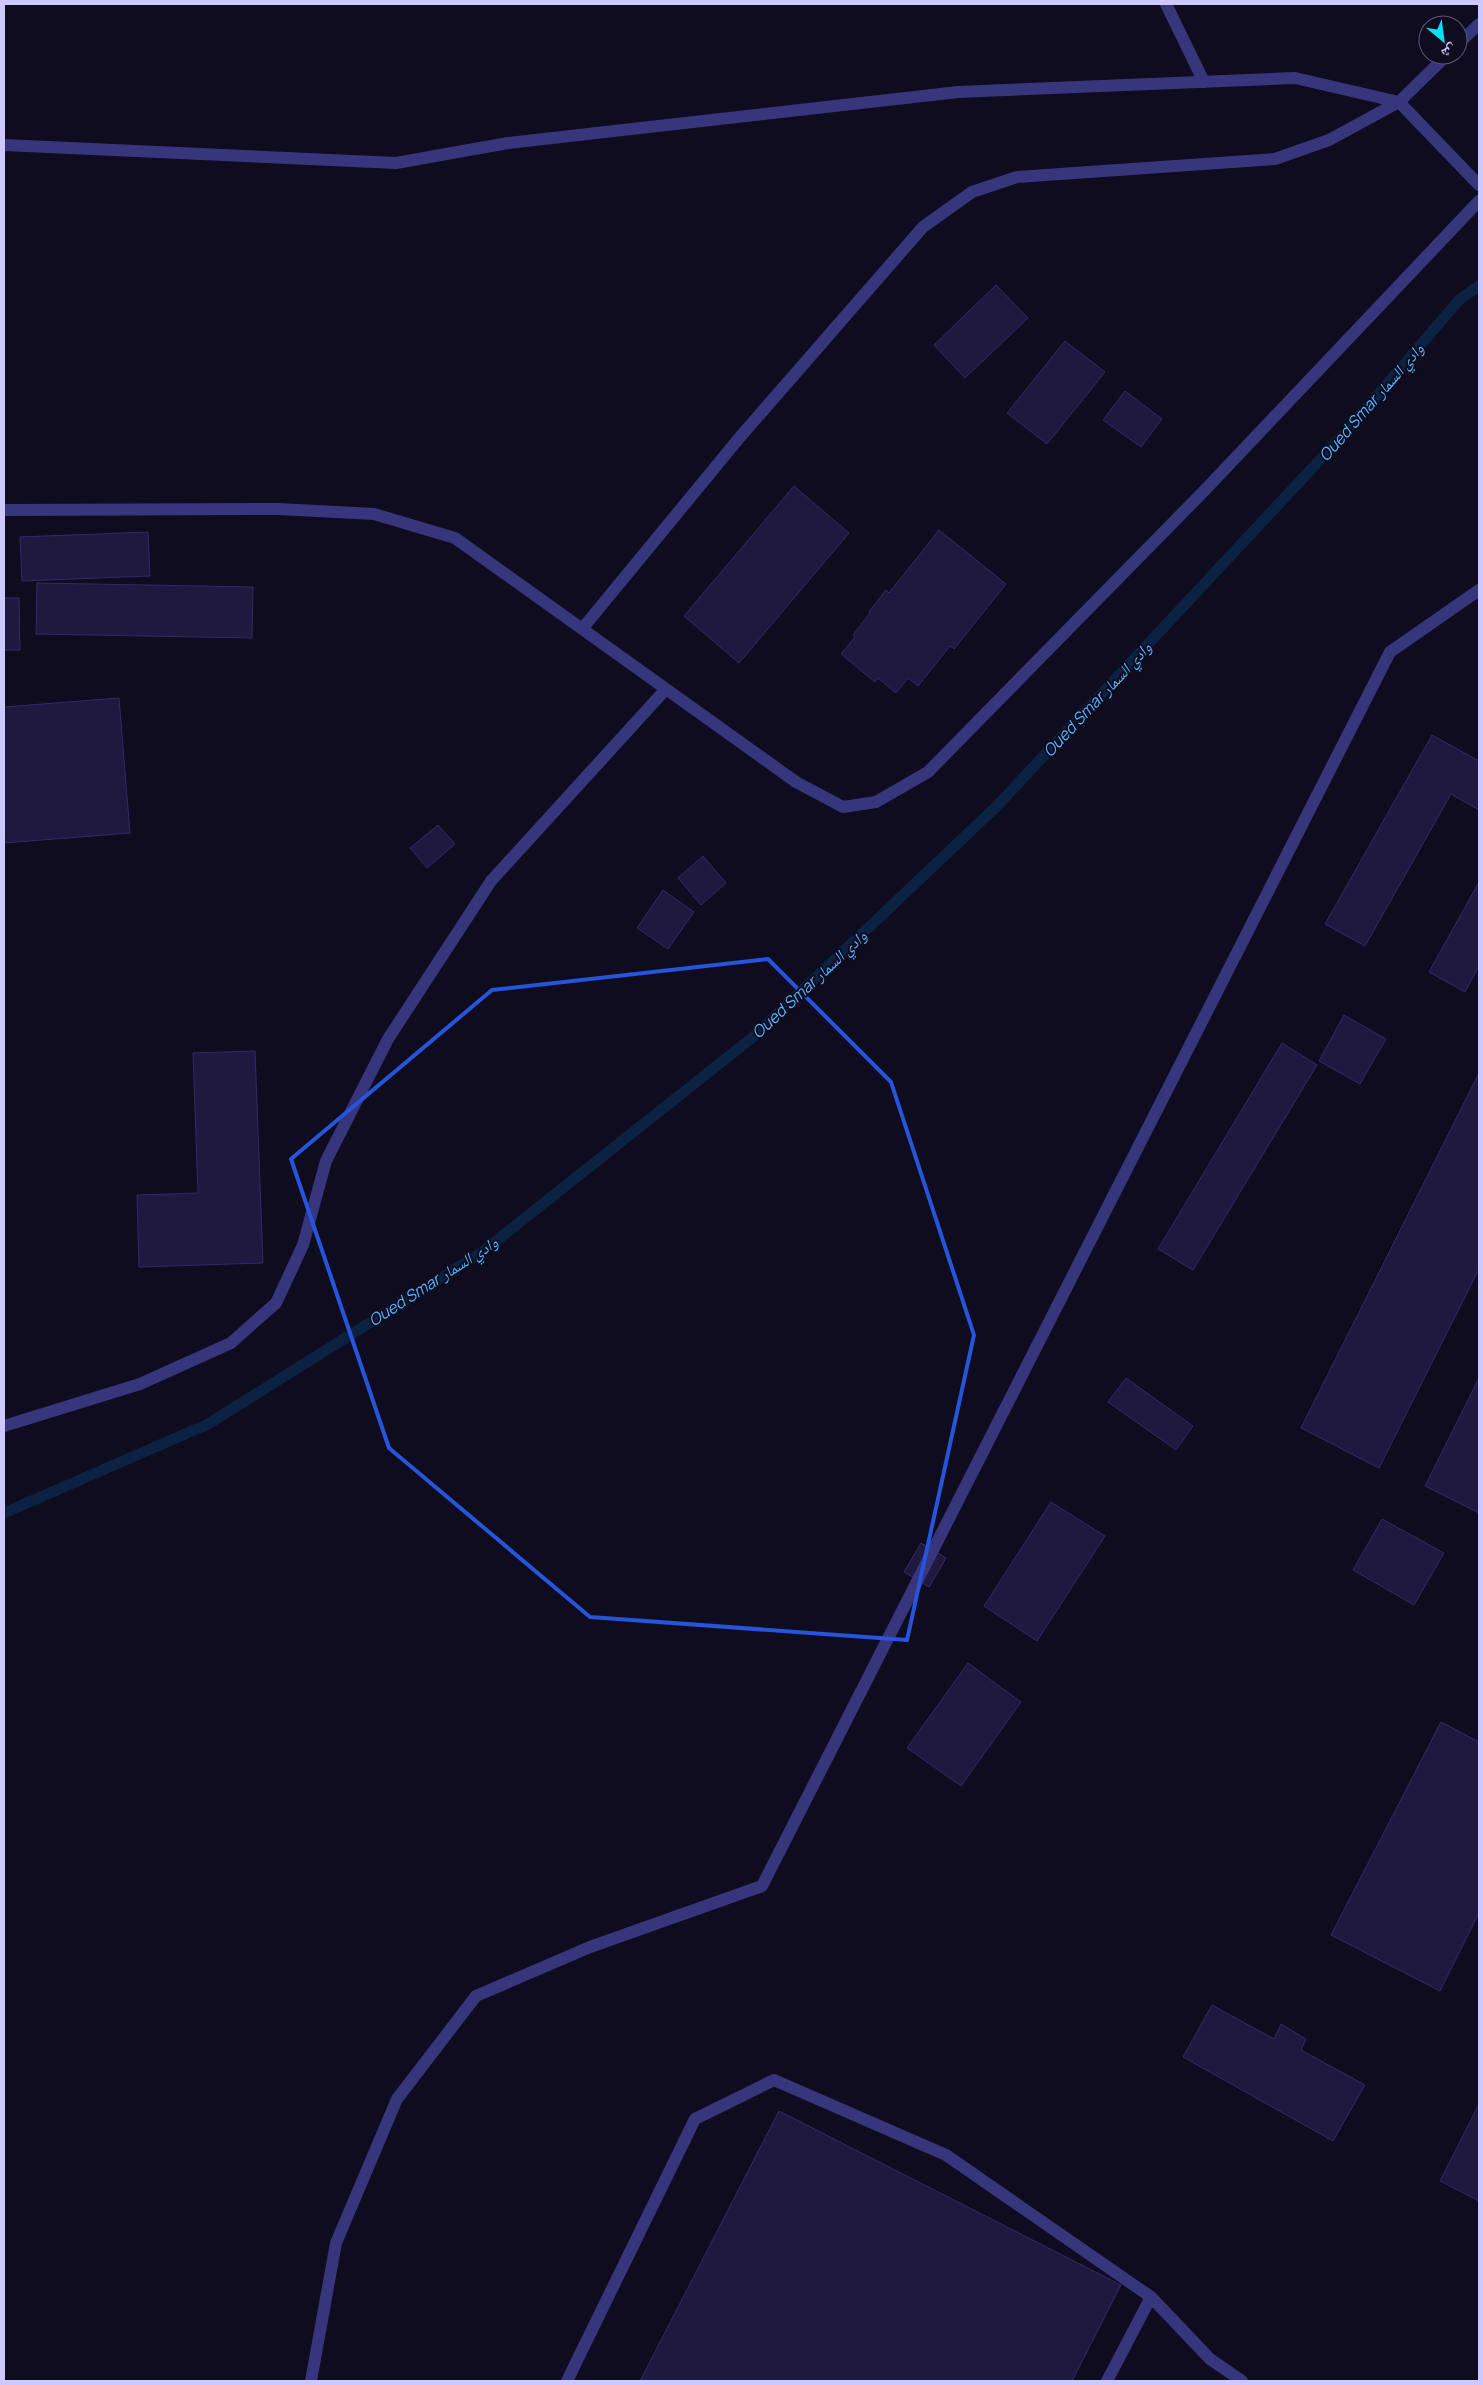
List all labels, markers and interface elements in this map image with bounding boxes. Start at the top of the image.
north arrow [1418,15,1468,65]
text: ش [1438,40,1461,64]
water label: Oued Smar وادي السمار [1313,338,1430,467]
water label: Oued Smar وادي السمار [1038,636,1158,763]
water label: Oued Smar وادي السمار [747,924,873,1045]
water label: Oued Smar وادي السمار [364,1231,503,1333]

